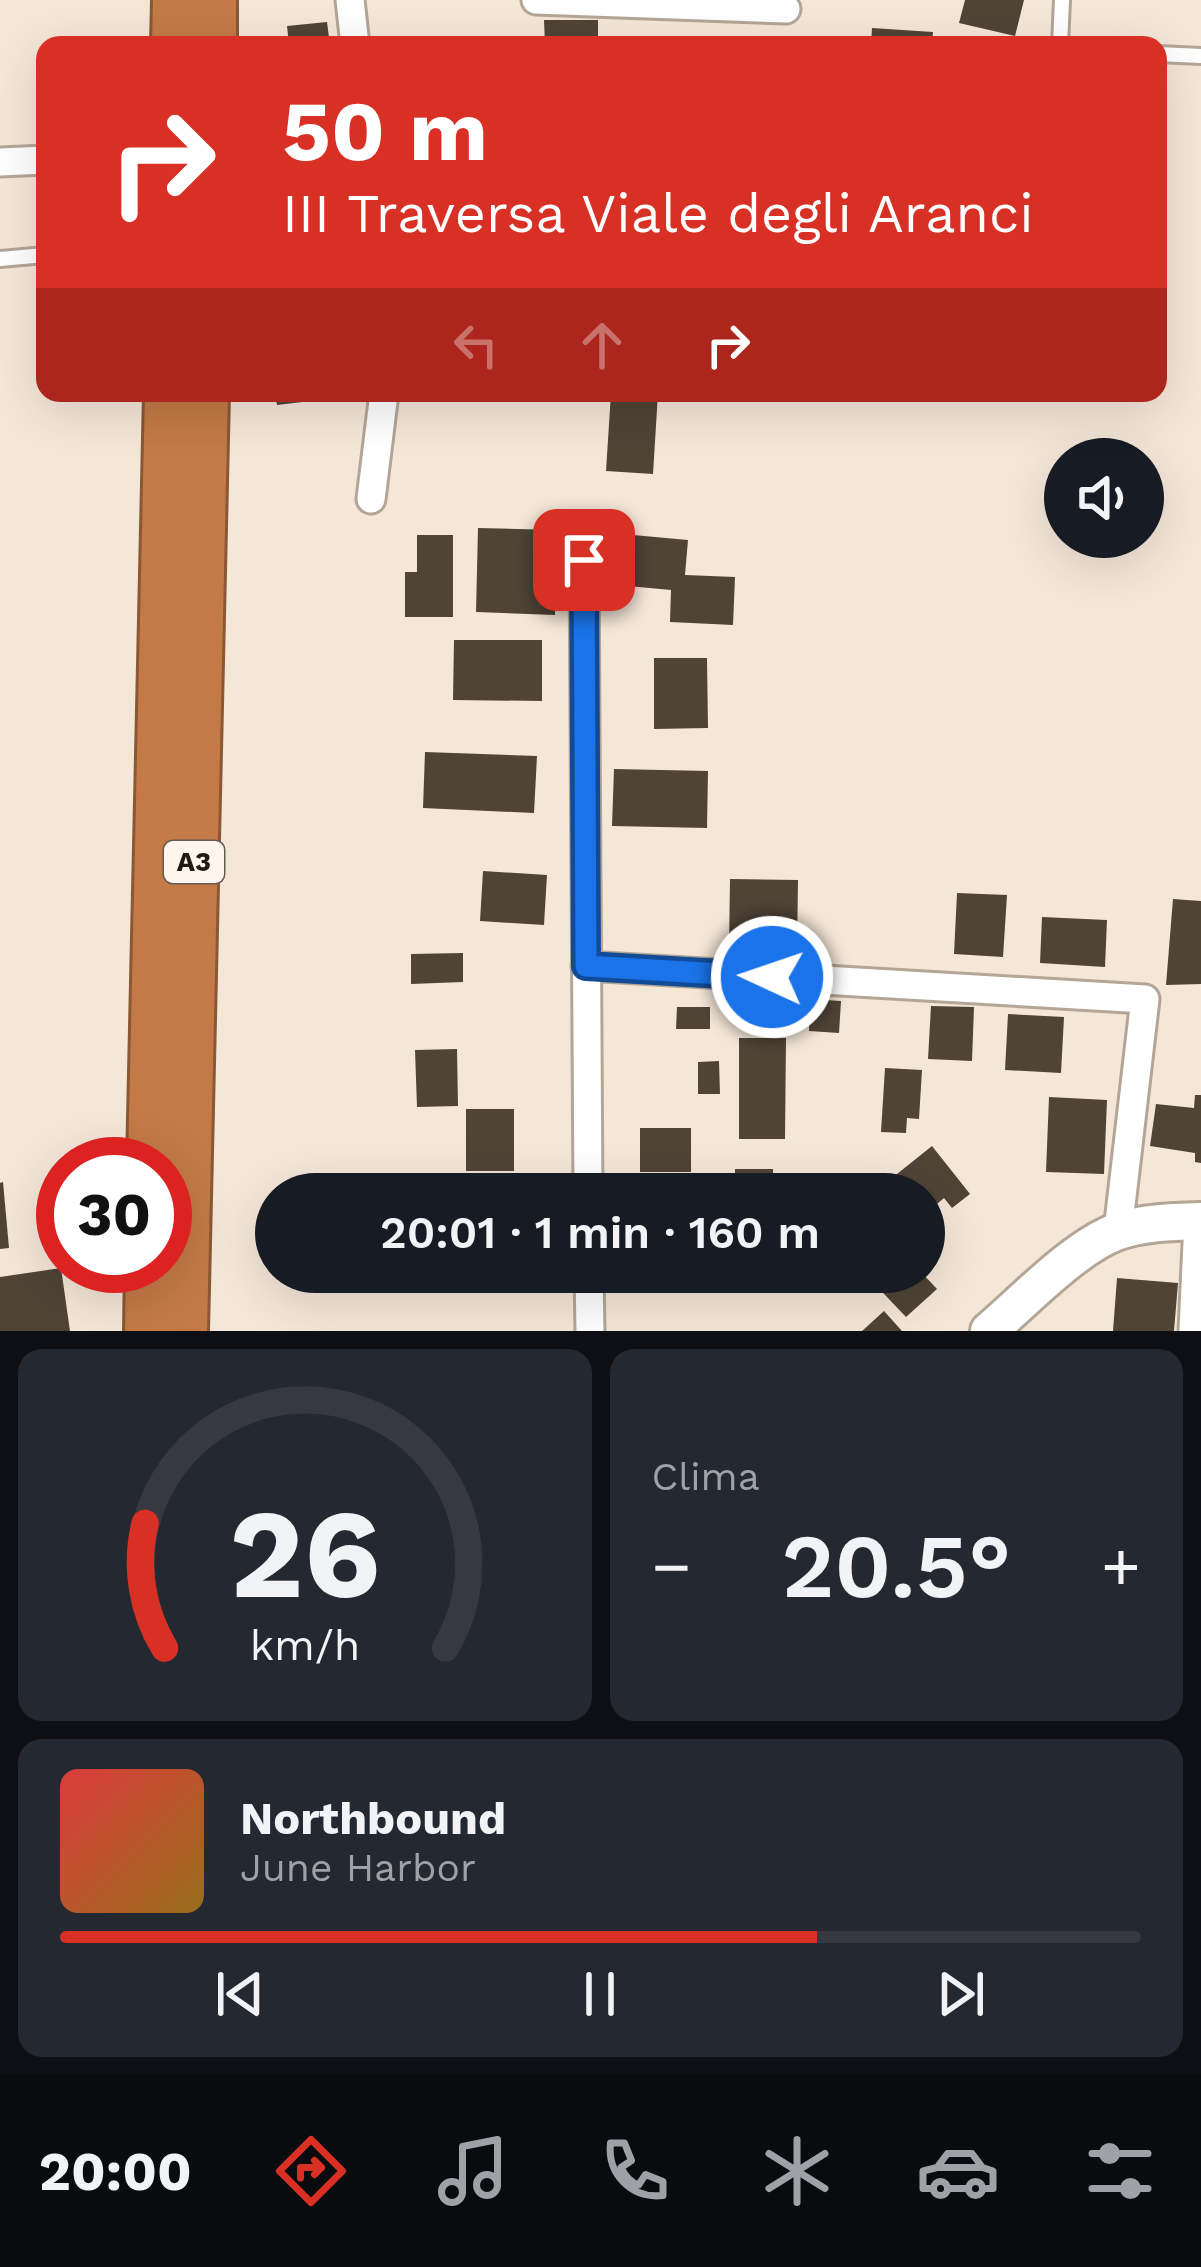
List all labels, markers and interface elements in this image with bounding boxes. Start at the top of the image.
text: 50 m [282,82,488,180]
icon: right [84,84,240,240]
text: III Traversa Viale degli Aranci [282,182,1034,245]
icon: left [443,312,509,378]
icon: ahead [569,312,635,378]
icon: right [695,312,761,378]
map controls [1044,438,1164,558]
button: sound [1044,438,1164,558]
pin [533,509,635,611]
icon: arrive [551,527,617,593]
road number: A3 [164,841,224,883]
position arrow [709,914,835,1040]
speed limit sign: 30 [36,1137,192,1293]
text: 20:01 · 1 min · 160 m [380,1206,820,1259]
text: Clima [652,1454,760,1499]
text: 26 [229,1481,380,1627]
text: 20.5° [781,1513,1011,1619]
text: − [652,1528,691,1605]
text: + [1101,1528,1141,1605]
text: km/h [249,1620,360,1670]
text: Northbound [240,1792,506,1845]
text: June Harbor [240,1845,476,1890]
icon: previous [207,1961,273,2027]
icon: pause [567,1961,633,2027]
icon: next [928,1961,994,2027]
icon: directions [269,2129,353,2213]
icon: music [431,2129,515,2213]
icon: phone [593,2129,677,2213]
icon: climate [755,2129,839,2213]
icon: car [916,2129,1000,2213]
icon: filters [1078,2129,1162,2213]
text: 20:00 [39,2140,192,2203]

